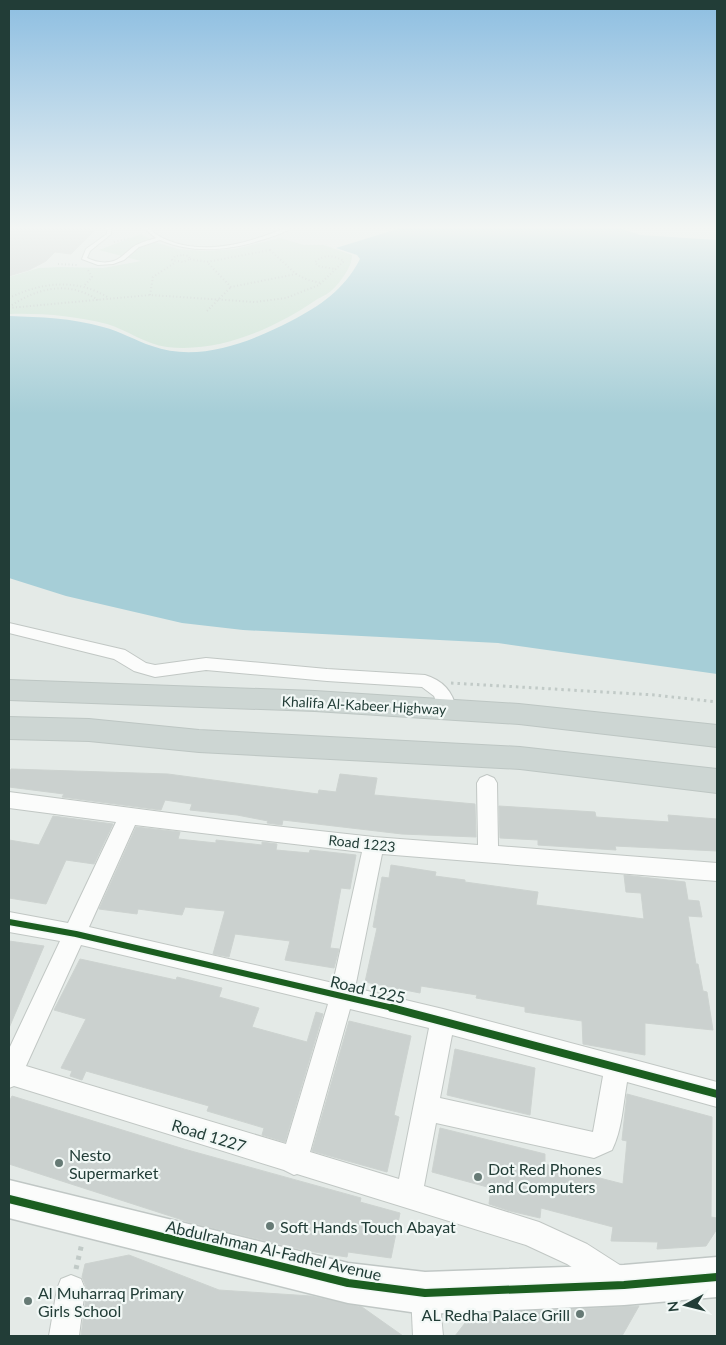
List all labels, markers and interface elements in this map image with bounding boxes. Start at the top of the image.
street label: Khalifa Al-Kabeer Highway [281,692,447,718]
street label: Road 1223 [328,831,396,855]
street label: Road 1225 [328,971,408,1007]
street label: Road 1227 [170,1115,248,1155]
place label: Nesto Supermarket [69,1145,159,1182]
marker: Nesto Supermarket [53,1157,65,1169]
place label: Dot Red Phones and Computers [488,1159,602,1196]
marker: Dot Red Phones and Computers [472,1171,484,1183]
street label: Abdulrahman Al-Fadhel Avenue [164,1216,384,1284]
place label: Soft Hands Touch Abayat [280,1217,456,1236]
marker: Soft Hands Touch Abayat [264,1220,276,1232]
north arrow [661,1280,711,1330]
place label: Al Muharraq Primary Girls School [38,1283,185,1320]
marker: Al Muharraq Primary Girls School [22,1295,34,1307]
text: N [664,1300,682,1313]
place label: AL Redha Palace Grill [422,1305,570,1324]
marker: AL Redha Palace Grill [574,1308,586,1320]

